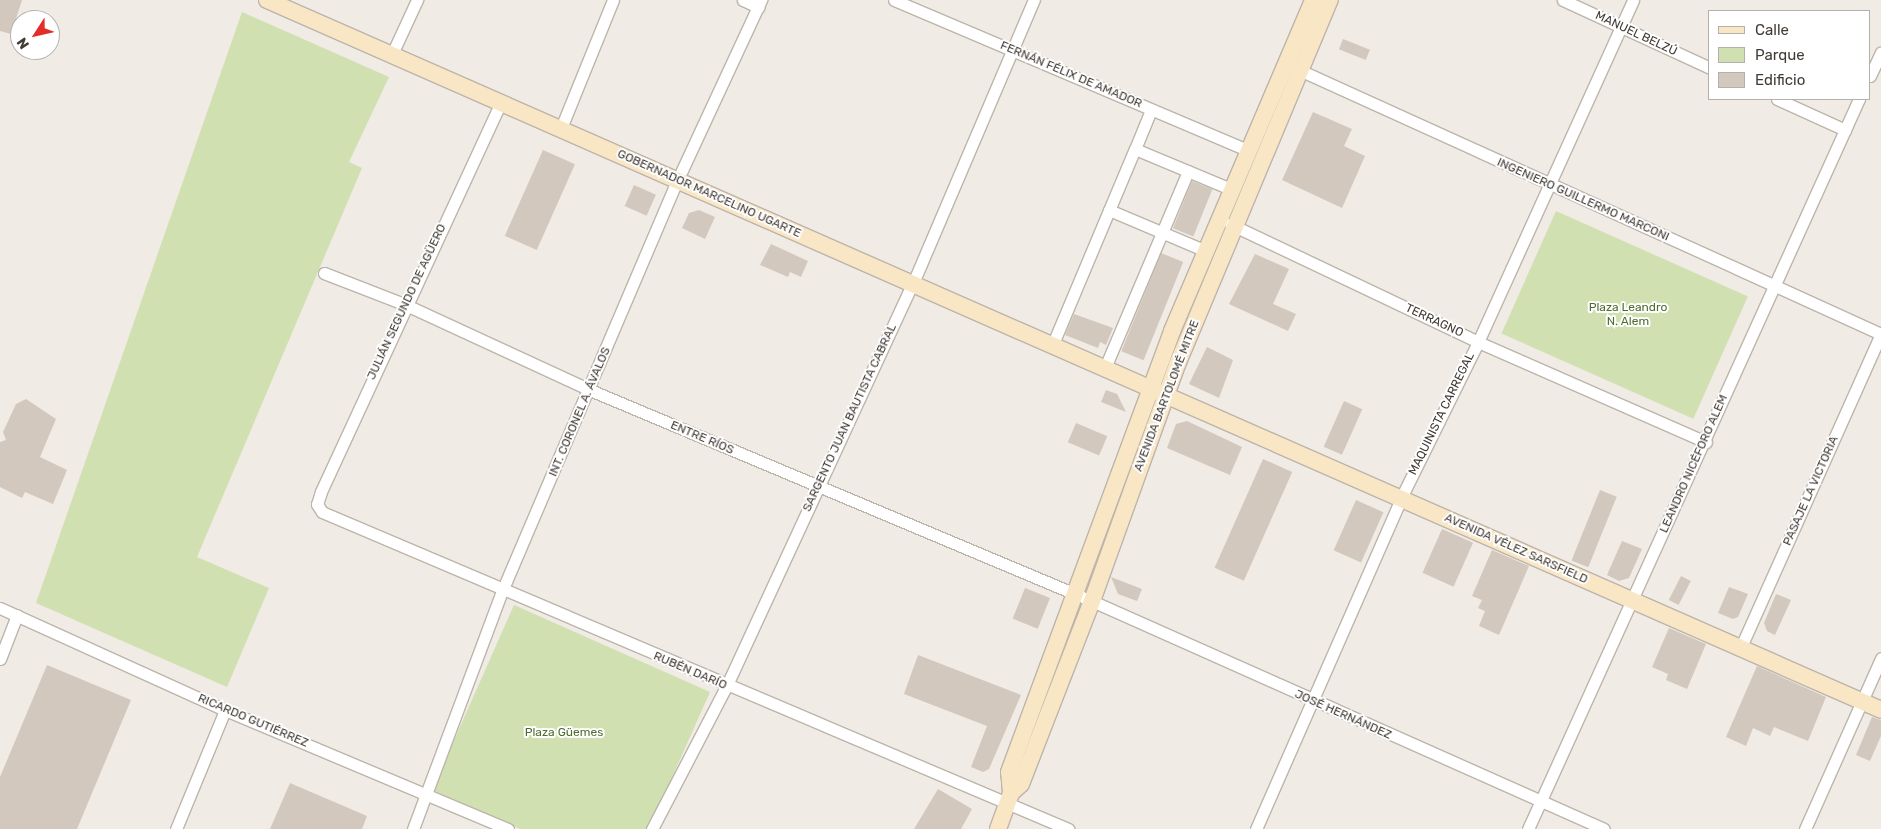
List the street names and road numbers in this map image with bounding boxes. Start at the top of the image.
street label: MANUEL BELZÚ [1593,9,1679,59]
street label: FERNÁN FÉLIX DE AMADOR [998,38,1144,112]
street label: GOBERNADOR MARCELINO UGARTE [615,147,803,241]
street label: INGENIERO GUILLERMO MARCONI [1495,155,1671,245]
street label: JULIÁN SEGUNDO DE AGÜERO [364,222,450,382]
street label: TERRAGNO [1403,301,1465,341]
street label: AVENIDA BARTOLOMÉ MITRE [1131,318,1203,474]
street label: SARGENTO JUAN BAUTISTA CABRAL [800,322,900,514]
street label: INT. CORONEL A. ÁVALOS [546,345,614,479]
street label: MAQUINISTA CARREGAL [1406,350,1478,478]
street label: LEANDRO NICÉFORO ALEM [1657,393,1731,535]
street label: ENTRE RÍOS [668,418,736,458]
street label: PASAJE LA VICTORIA [1780,434,1842,548]
street label: AVENIDA VÉLEZ SARSFIELD [1442,511,1590,587]
street label: RUBÉN DARÍO [651,649,729,693]
street label: JOSÉ HERNÁNDEZ [1292,687,1394,743]
street label: RICARDO GUTIÉRREZ [196,691,310,751]

